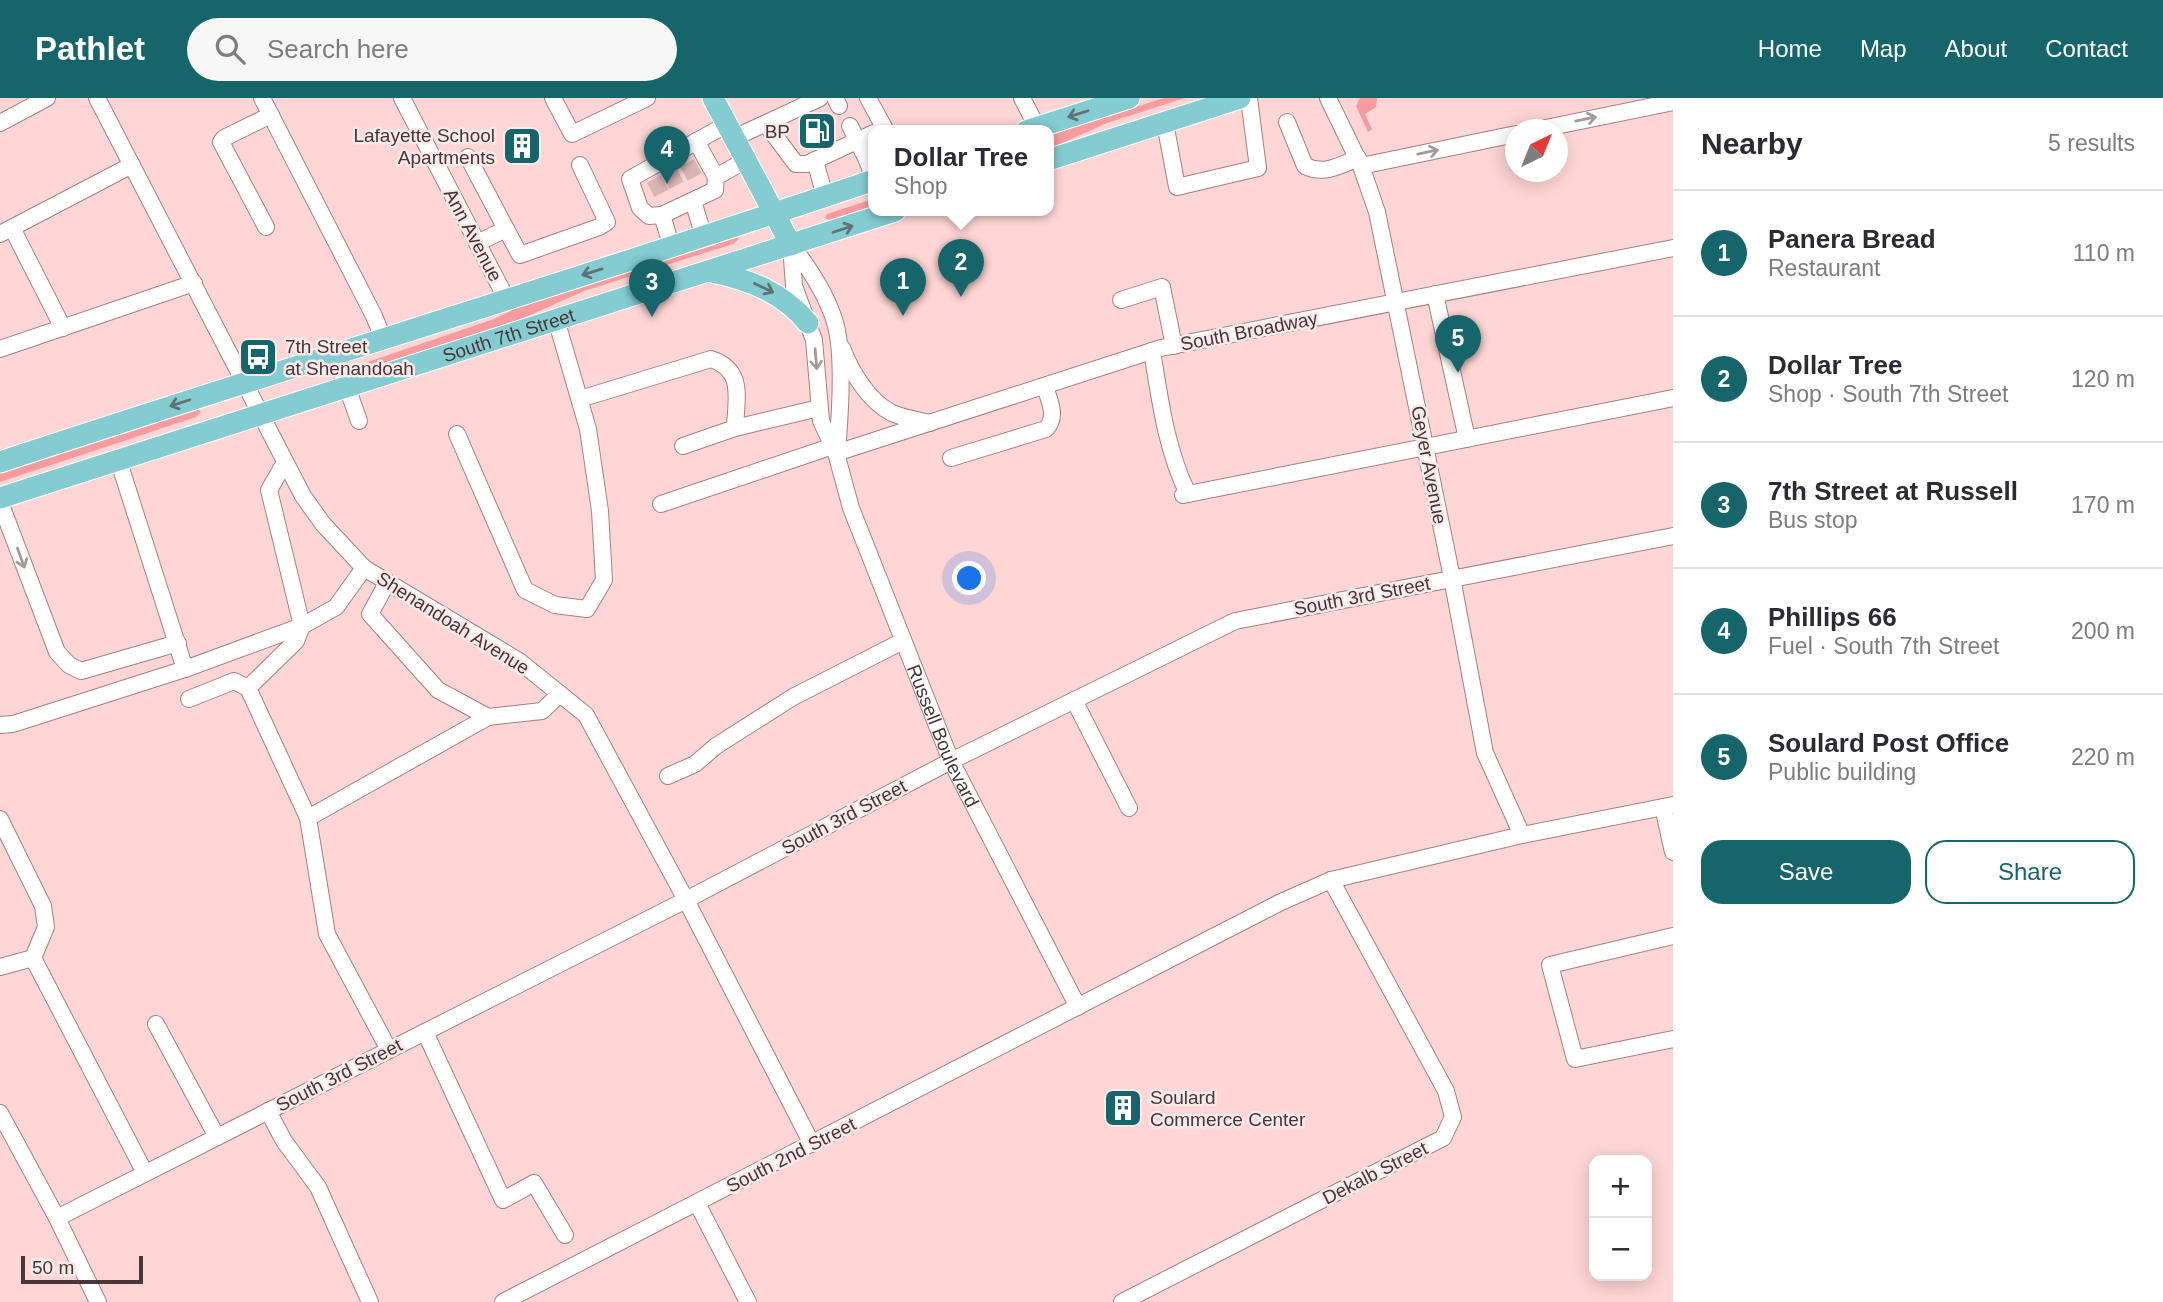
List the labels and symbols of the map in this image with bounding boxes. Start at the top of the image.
one-way arrow [1067,109,1089,122]
fuel station icon: BP [796,110,838,152]
one-way arrow [1574,112,1597,126]
north arrow [1505,119,1568,182]
place label: BP [765,121,790,142]
place label: Lafayette School Apartments [353,125,495,168]
building icon: Lafayette School Apartments [501,125,543,167]
pin: 4 [644,126,690,184]
one-way arrow [1416,145,1439,159]
street label: Ann Avenue [440,185,506,285]
one-way arrow [832,221,854,234]
pin: 2 [938,239,984,297]
pin: 1 [880,258,926,316]
pin: 3 [629,259,675,317]
one-way arrow [581,266,603,279]
one-way arrow [753,282,774,295]
street label: South 7th Street [440,304,578,366]
street label: South Broadway [1179,307,1320,355]
pin: 5 [1435,315,1481,373]
bus stop icon: 7th Street at Shenandoah [237,336,279,378]
place label: 7th Street at Shenandoah [285,336,414,379]
one-way arrow [810,347,823,370]
one-way arrow [169,398,191,410]
street label: Geyer Avenue [1407,404,1451,526]
one-way arrow [15,547,28,569]
your location [952,561,986,595]
street label: Shenandoah Avenue [373,567,533,679]
street label: South 3rd Street [1292,572,1433,620]
street label: Russell Boulevard [903,661,983,810]
street label: South 3rd Street [778,775,911,859]
street label: South 3rd Street [273,1034,406,1116]
building icon: Soulard Commerce Center [1102,1087,1144,1129]
place label: Soulard Commerce Center [1150,1087,1306,1130]
street label: South 2nd Street [723,1113,860,1197]
street label: Dekalb Street [1319,1137,1432,1208]
scale bar [21,1253,144,1285]

